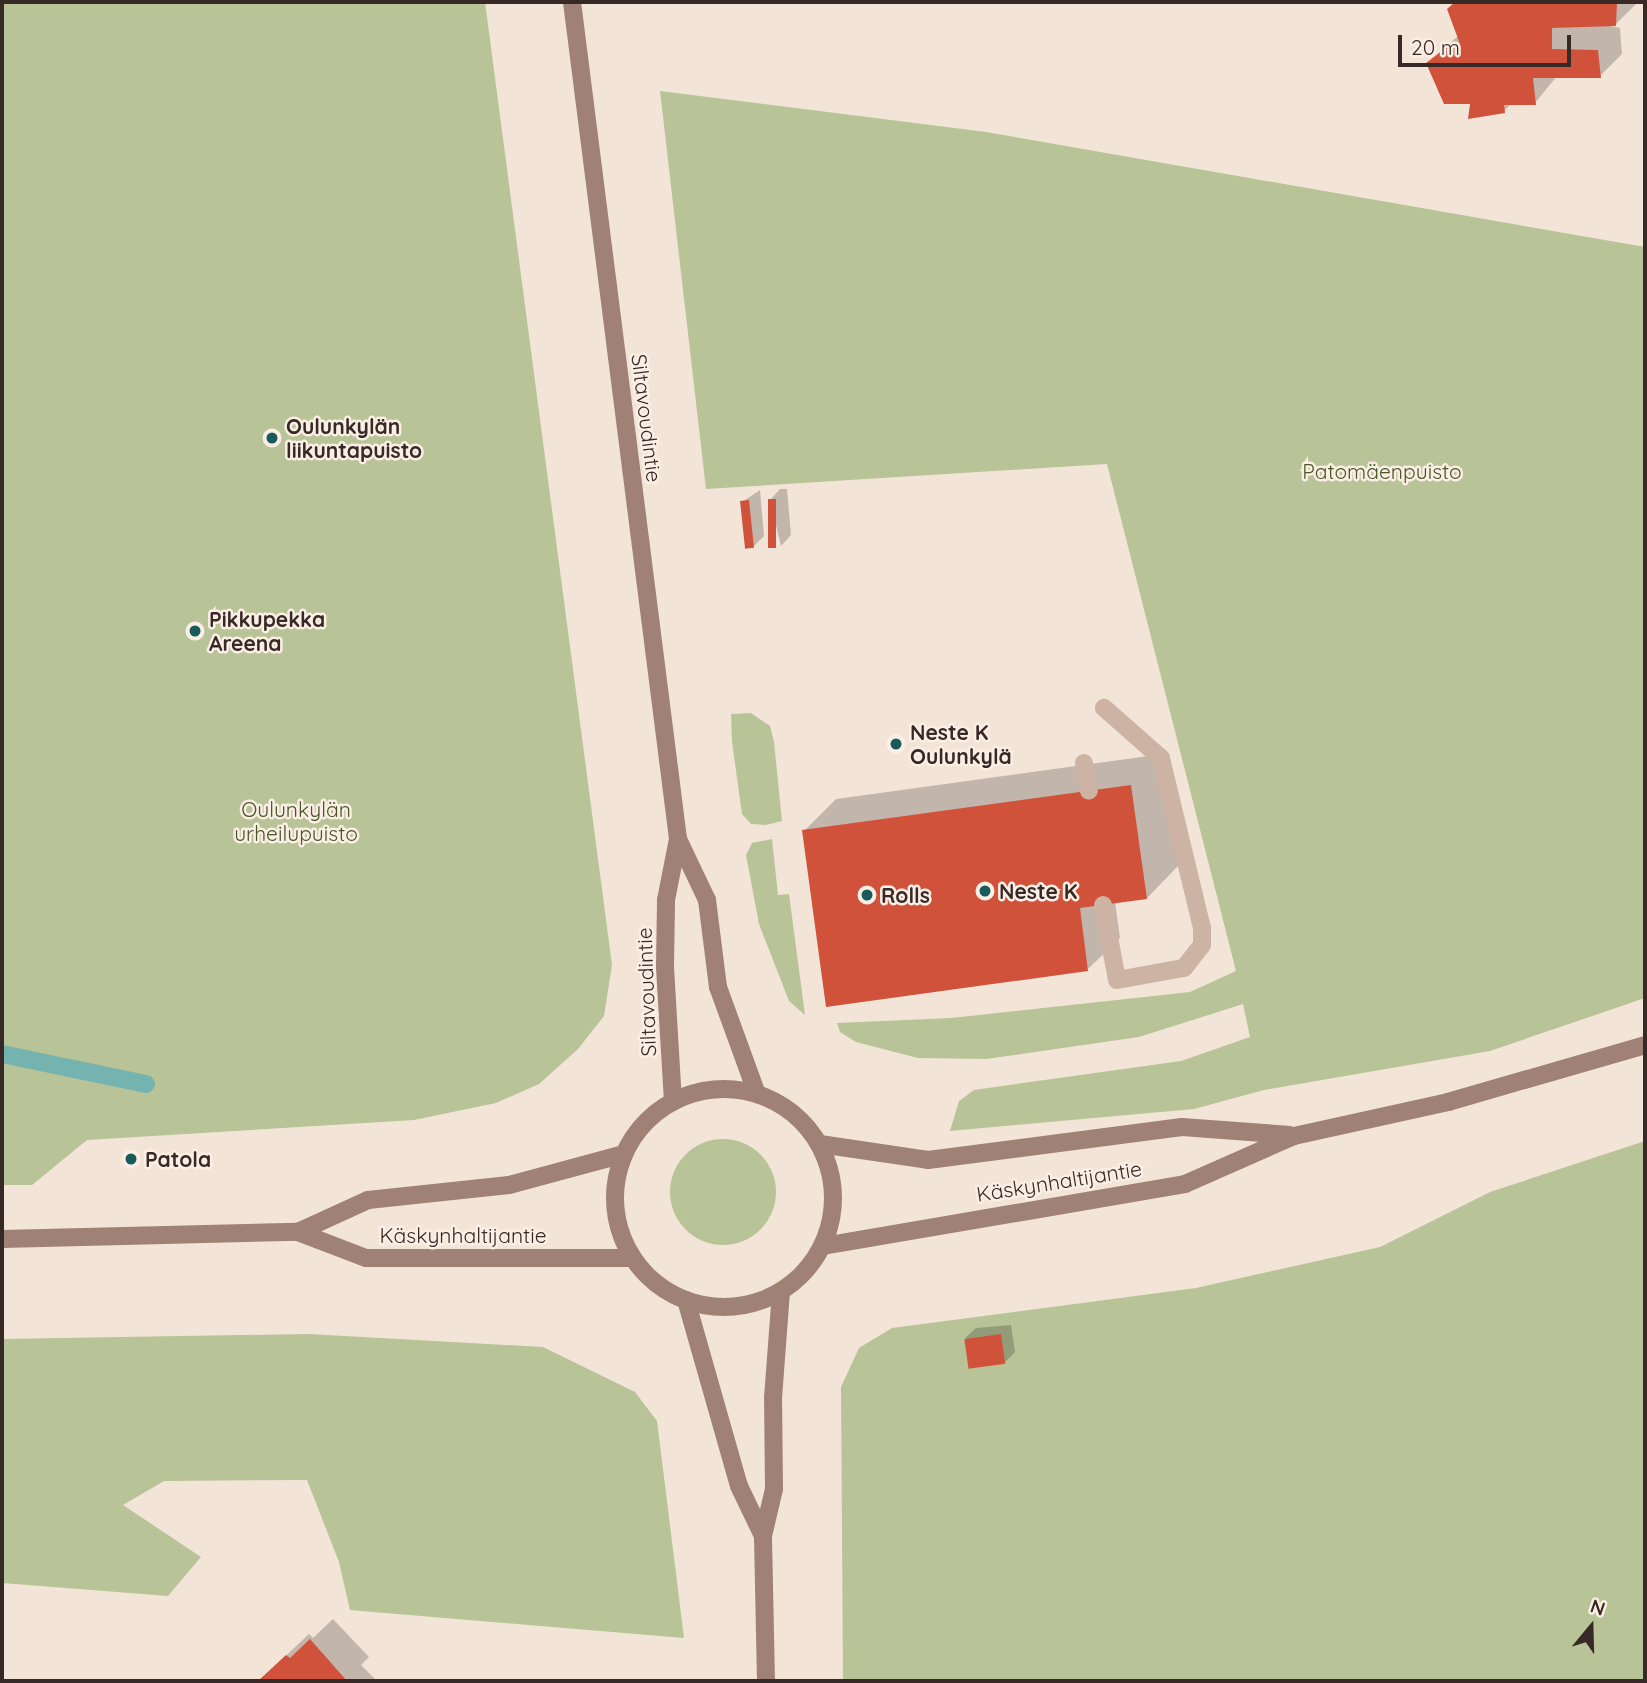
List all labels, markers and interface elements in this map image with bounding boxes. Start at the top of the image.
scale bar [1402,21,1575,65]
text: 20 m [1411,34,1460,60]
street label: Siltavoudintie [627,352,667,484]
place label: Oulunkylän liikuntapuisto [286,413,422,463]
marker: Oulunkylän liikuntapuisto [264,430,280,446]
park label: Patomäenpuisto [1302,458,1462,484]
place label: Pikkupekka Areena [209,606,325,656]
marker: Pikkupekka Areena [187,623,203,639]
place label: Neste K Oulunkylä [910,719,1012,769]
marker: Neste K Oulunkylä [888,736,904,752]
park label: Oulunkylän urheilupuisto [234,796,358,846]
place label: Neste K [999,878,1077,904]
place label: Rolls [881,882,930,908]
marker: Neste K [977,883,993,899]
marker: Rolls [859,887,875,903]
street label: Siltavoudintie [631,927,661,1057]
place label: Patola [145,1146,211,1172]
marker: Patola [123,1151,139,1167]
street label: Käskynhaltijantie [975,1155,1143,1207]
street label: Käskynhaltijantie [379,1222,547,1248]
north arrow [1556,1592,1626,1662]
text: N [1587,1594,1608,1621]

